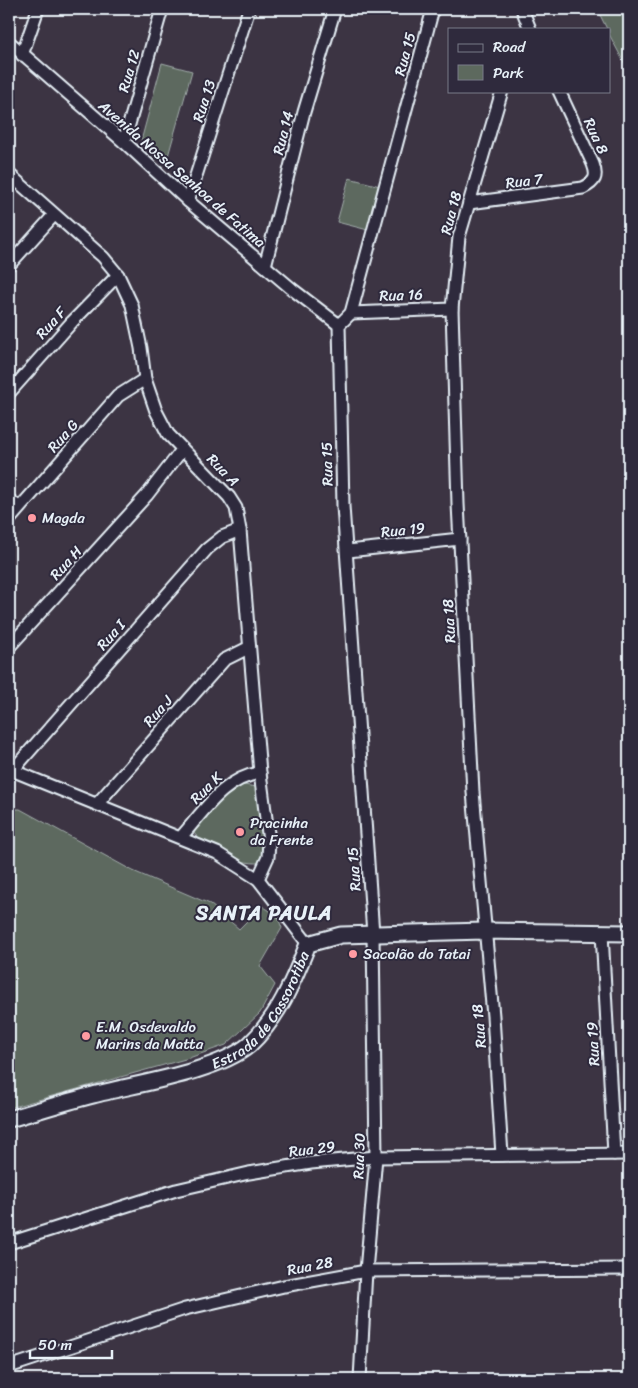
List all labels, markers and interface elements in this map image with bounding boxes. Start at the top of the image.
legend [448,28,610,92]
street label: Rua 15 [387,29,423,79]
text: Road [493,34,526,60]
street label: Rua 12 [110,46,148,96]
text: Park [493,60,524,86]
street label: Rua 13 [185,76,223,126]
street label: Avenida Nossa Senhoa de Fatima [92,93,272,255]
street label: Rua 14 [265,108,301,158]
street label: Rua 8 [576,113,616,159]
street label: Rua 7 [504,166,545,196]
street label: Rua 18 [433,188,469,238]
street label: Rua 16 [379,281,423,309]
street label: Rua F [29,299,74,345]
street label: Rua G [41,413,85,459]
street label: Rua 15 [314,442,340,486]
street label: Rua A [200,447,246,493]
place label: Magda [42,505,85,531]
marker: Magda [26,512,38,524]
street label: Rua 19 [380,515,426,545]
street label: Rua H [43,539,89,586]
street label: Rua 18 [435,598,463,644]
street label: Rua I [90,613,133,657]
street label: Rua J [137,688,180,733]
street label: Rua K [183,765,229,811]
place label: Pracinha da Frente [250,810,313,853]
marker: Pracinha da Frente [234,826,246,838]
street label: Rua 15 [339,846,369,892]
district label: SANTA PAULA [195,896,332,931]
place label: Sacolão do Tatai [363,941,471,967]
street label: Estrada de Cassorotiba [208,947,317,1077]
marker: Sacolão do Tatai [347,948,359,960]
street label: Rua 18 [464,1003,494,1049]
place label: E.M. Osdevaldo Marins da Matta [96,1014,204,1057]
street label: Rua 19 [579,1021,607,1067]
marker: E.M. Osdevaldo Marins da Matta [80,1030,92,1042]
street label: Rua 30 [345,1132,373,1180]
street label: Rua 29 [287,1133,337,1165]
street label: Rua 28 [285,1249,335,1283]
scale bar [30,1328,112,1360]
text: 50 m [38,1332,73,1358]

